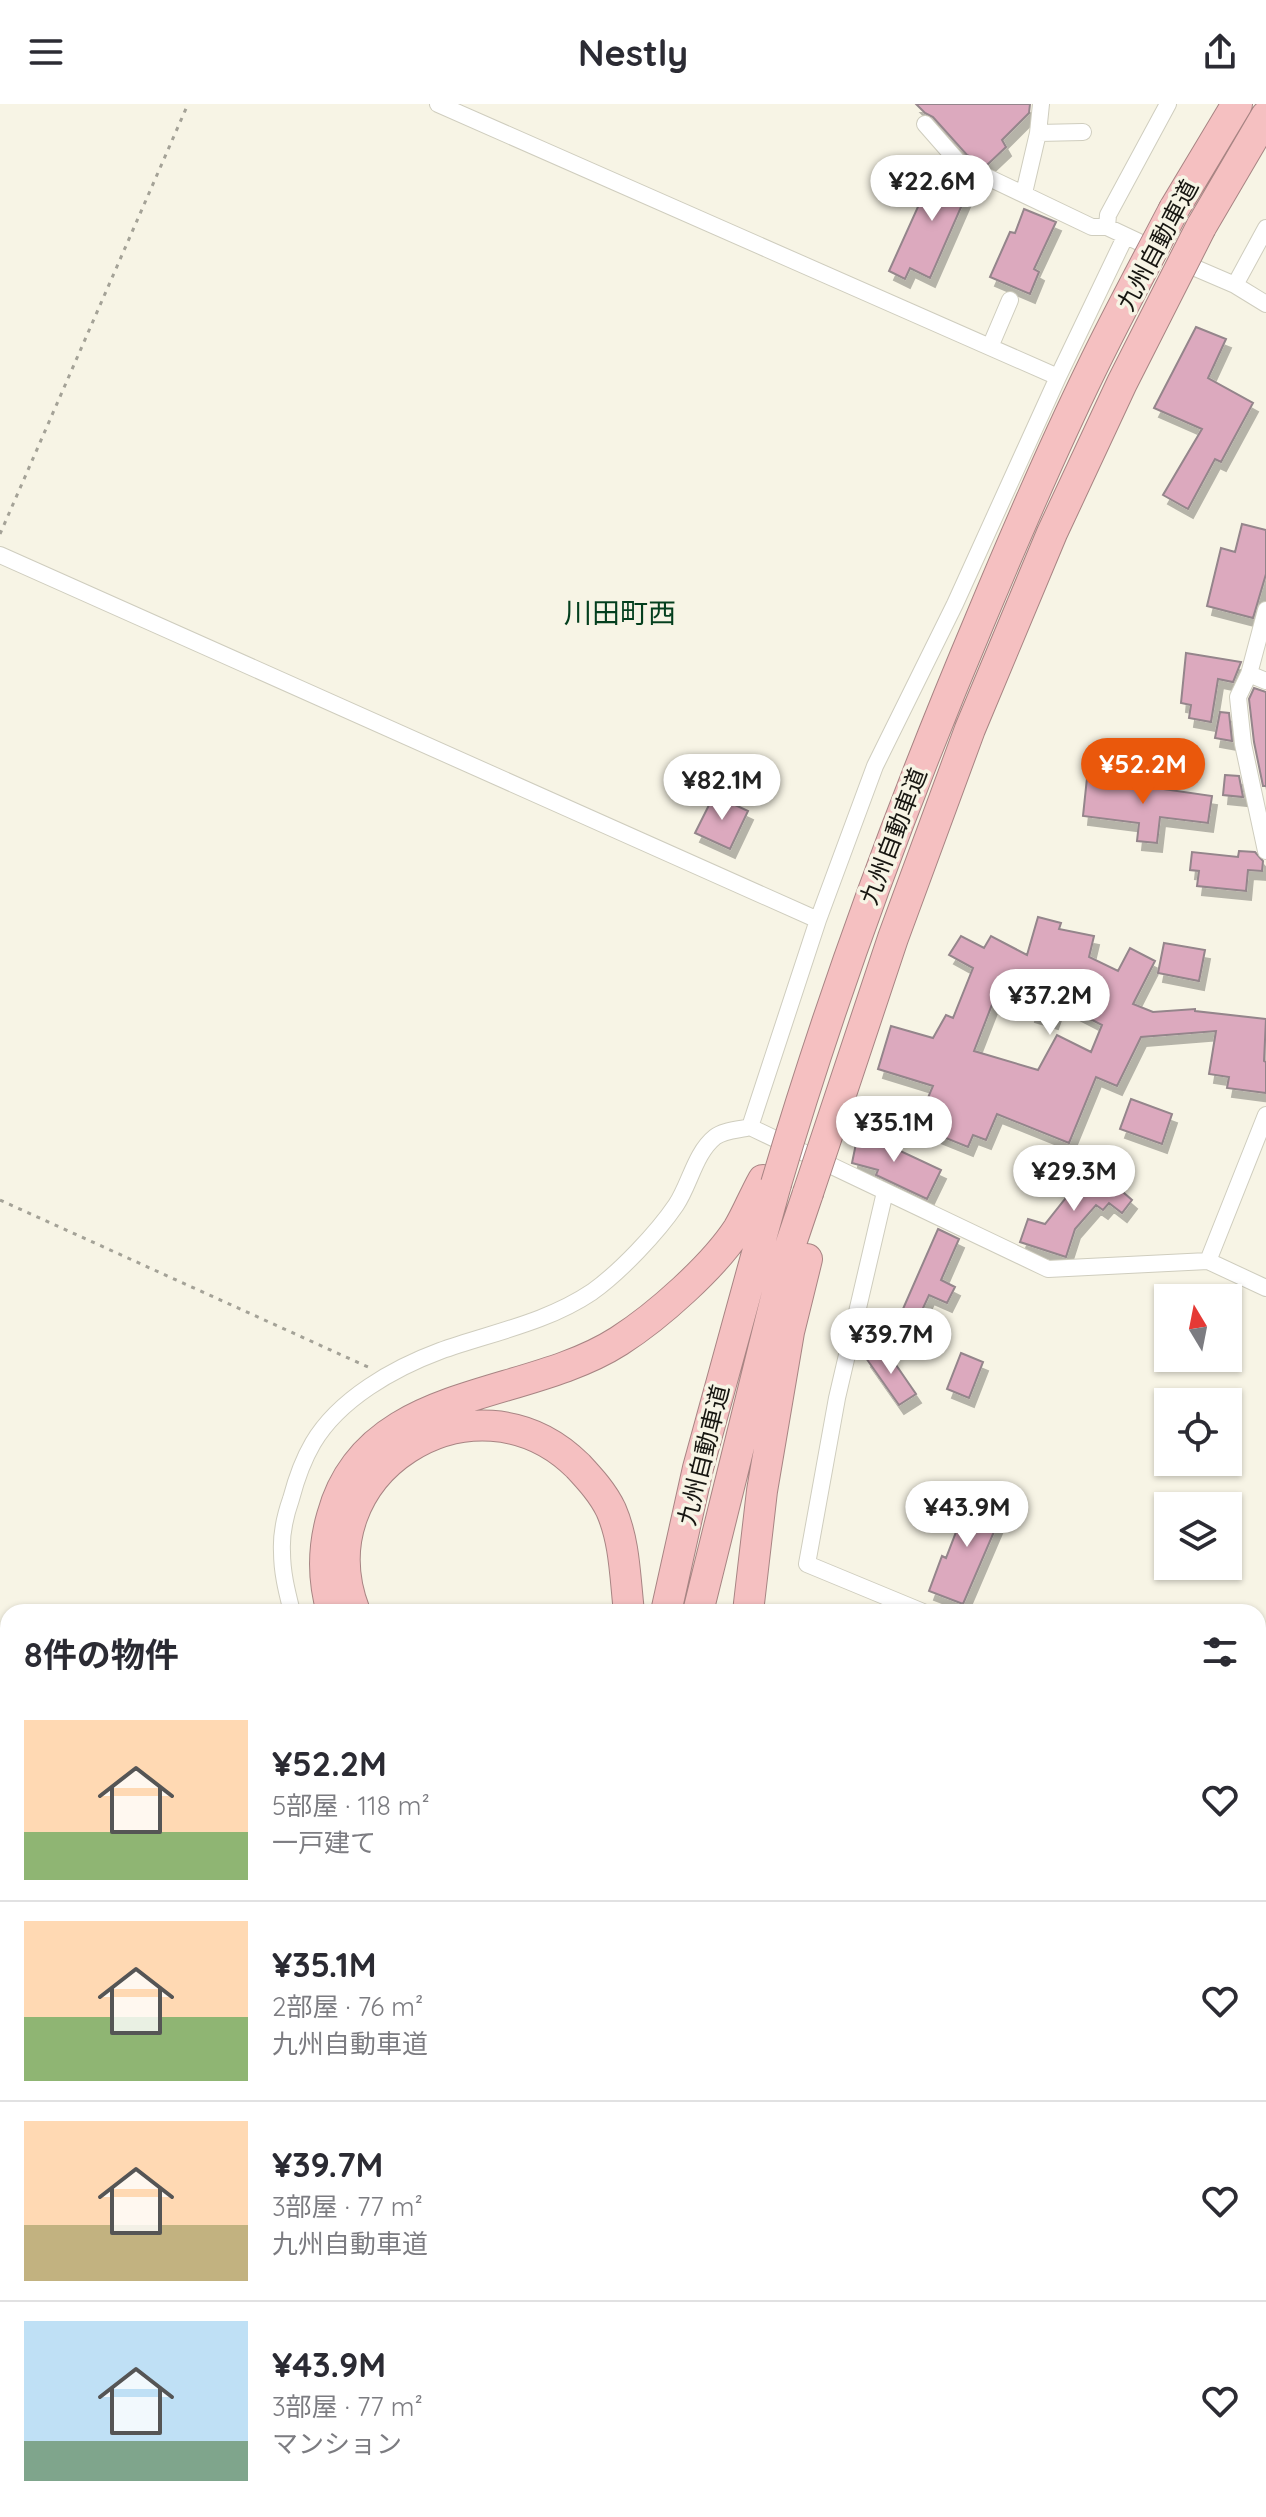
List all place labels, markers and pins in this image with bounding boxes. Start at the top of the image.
pin: ¥22.6M [867,155,997,223]
pin: ¥52.2M [1078,738,1208,806]
pin: ¥82.1M [657,754,787,822]
pin: ¥37.2M [985,969,1115,1037]
pin: ¥35.1M [829,1096,959,1164]
pin: ¥29.3M [1009,1145,1139,1213]
pin: ¥39.7M [826,1308,956,1376]
pin: ¥43.9M [902,1481,1032,1549]

